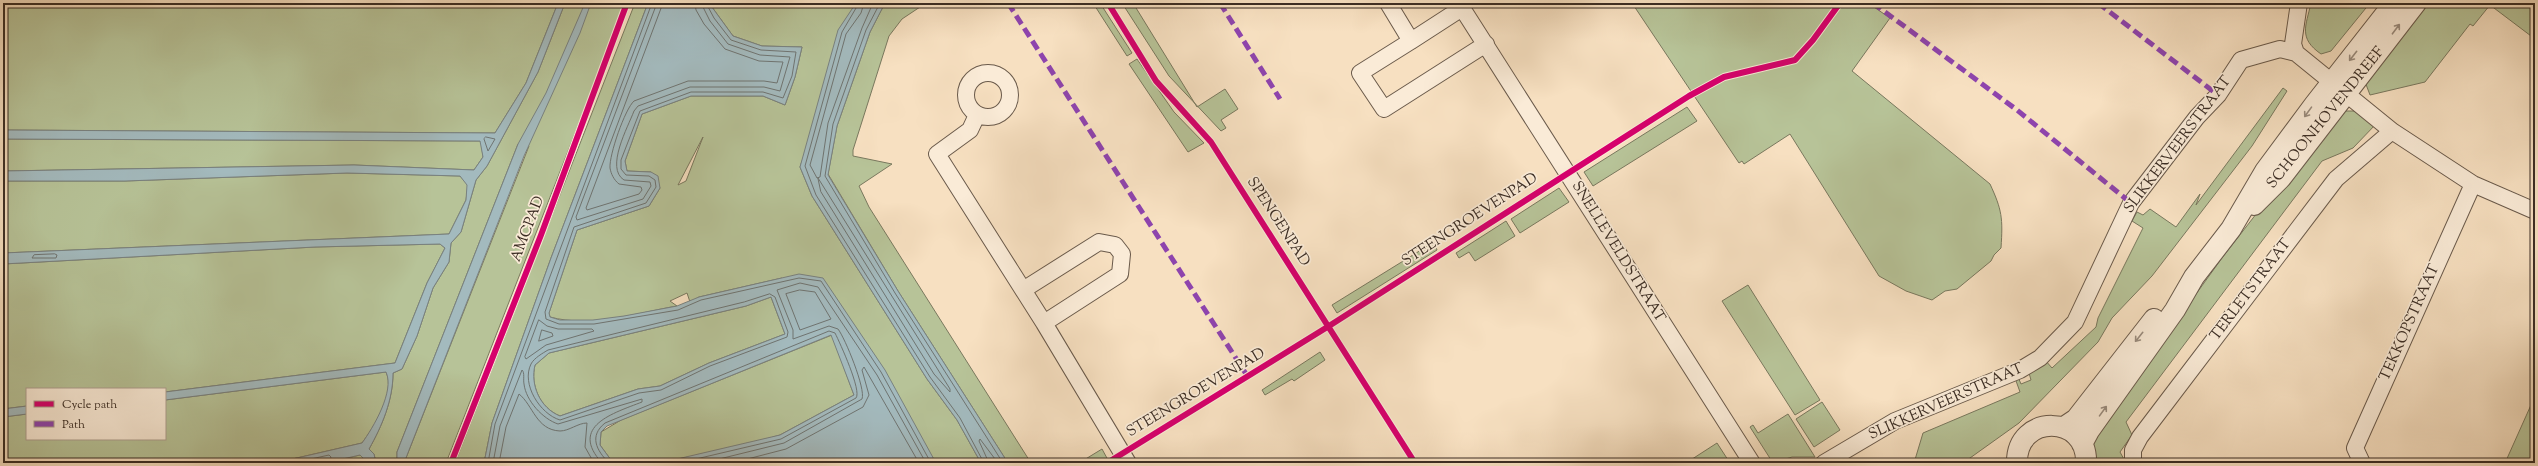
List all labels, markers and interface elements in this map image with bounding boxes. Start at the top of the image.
one-way arrow [2392,24,2400,35]
street label: SCHOONHOVENDREEF [2262,42,2390,193]
one-way arrow [2349,50,2357,61]
street label: SLIKKERVEERSTRAAT [2119,72,2237,218]
one-way arrow [2304,107,2313,118]
street label: STEENGROEVENPAD [1398,168,1542,272]
street label: SPENGENPAD [1241,173,1315,271]
street label: SNELLEVELDSTRAAT [1566,177,1670,327]
street label: AMCPAD [506,193,550,265]
street label: TERLETSTRAAT [2206,234,2297,345]
street label: TEKKOPSTRAAT [2375,261,2445,385]
one-way arrow [2135,332,2144,343]
street label: STEENGROEVENPAD [1123,343,1269,443]
street label: SLIKKERVEERSTRAAT [1865,358,2027,446]
legend [26,388,166,440]
text: Cycle path [62,396,117,414]
one-way arrow [2099,406,2107,417]
text: Path [62,416,85,434]

